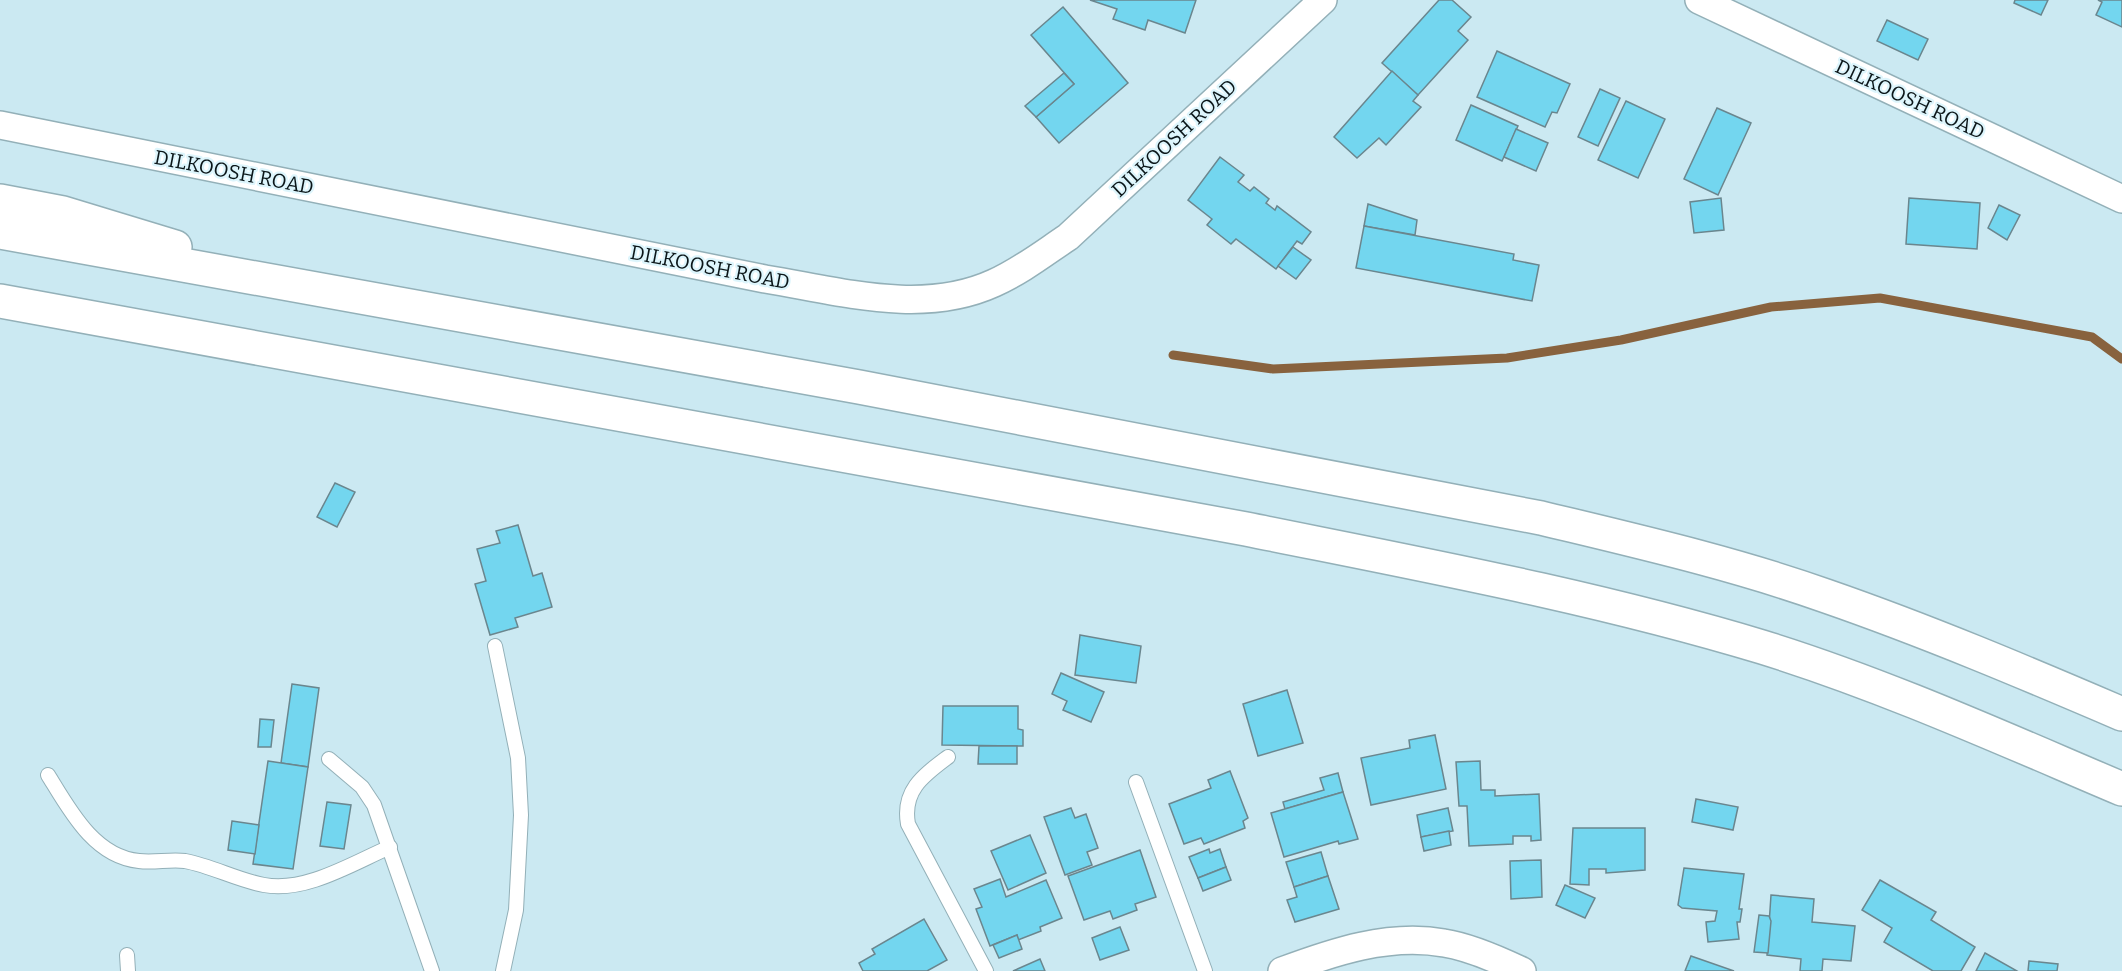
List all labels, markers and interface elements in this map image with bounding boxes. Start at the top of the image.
street label: DILKOOSH ROAD [1832,54,1988,144]
street label: DILKOOSH ROAD [1107,74,1241,202]
street label: DILKOOSH ROAD [152,145,316,199]
street label: DILKOOSH ROAD [628,240,792,294]

